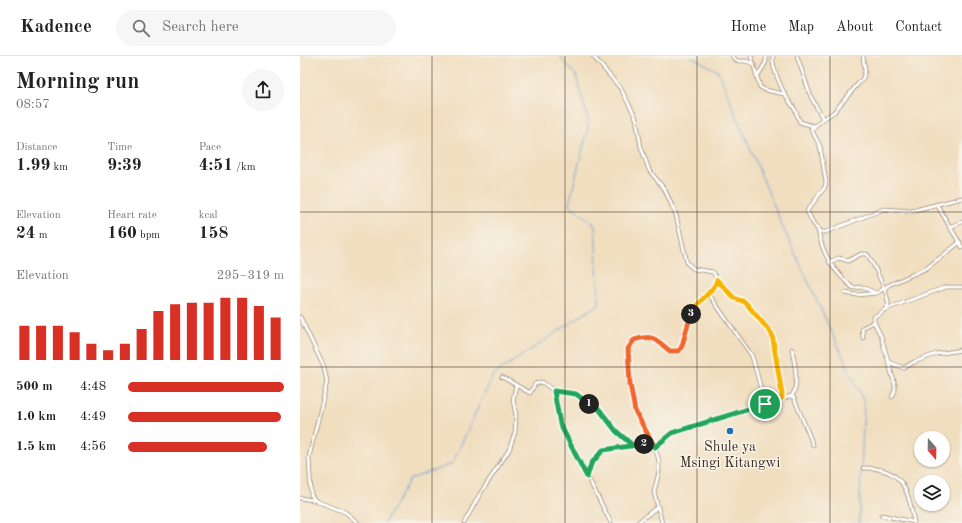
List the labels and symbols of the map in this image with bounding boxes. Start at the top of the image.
pin: 3 [681,304,701,324]
pin [748,387,782,421]
pin: 1 [579,394,599,414]
marker: Shule ya Msingi Kitangwi [725,426,735,436]
north arrow [914,431,950,467]
pin: 2 [634,434,654,454]
place label: Shule ya Msingi Kitangwi [680,440,780,470]

